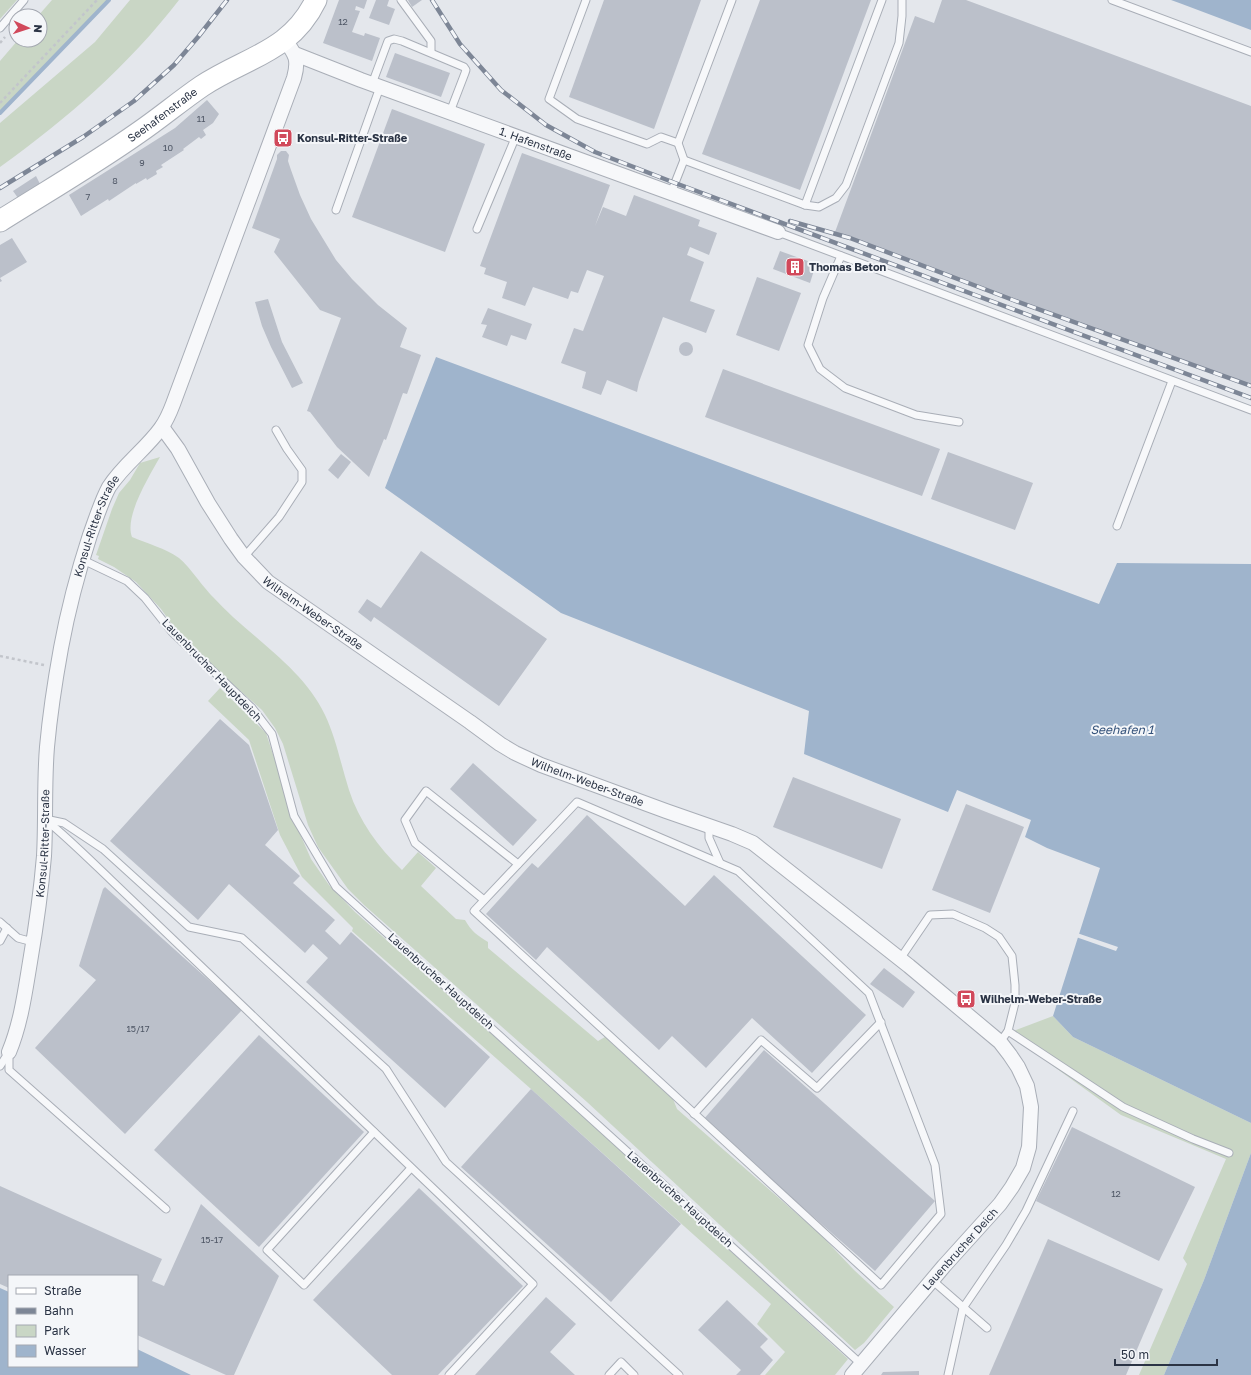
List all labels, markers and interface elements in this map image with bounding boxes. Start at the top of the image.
north arrow [8,8,48,48]
house number: 12 [338,16,348,27]
text: N [32,24,45,33]
street label: Seehafenstraße [125,85,199,144]
house number: 11 [197,113,206,124]
street label: 1. Hafenstraße [498,124,574,162]
bus stop icon: Konsul-Ritter-Straße [272,127,294,149]
place label: Konsul-Ritter-Straße [297,131,408,144]
house number: 10 [163,142,173,153]
house number: 9 [139,157,145,168]
house number: 8 [112,175,118,186]
house number: 7 [86,191,91,202]
building icon: Thomas Beton [784,256,806,278]
place label: Thomas Beton [809,260,887,273]
street label: Konsul-Ritter-Straße [71,472,122,578]
street label: Wilhelm-Weber-Straße [260,573,366,652]
street label: Lauenbrucher Hauptdeich [160,616,265,724]
water label: Seehafen 1 [1090,722,1154,737]
street label: Wilhelm-Weber-Straße [529,754,646,808]
street label: Konsul-Ritter-Straße [33,789,51,898]
street label: Lauenbrucher Hauptdeich [386,930,497,1031]
bus stop icon: Wilhelm-Weber-Straße [955,988,977,1010]
place label: Wilhelm-Weber-Straße [980,992,1102,1005]
house number: 15/17 [126,1023,150,1034]
street label: Lauenbrucher Hauptdeich [625,1148,736,1249]
house number: 12 [1111,1188,1121,1199]
street label: Lauenbrucher Deich [919,1205,1000,1292]
house number: 15-17 [201,1234,223,1245]
legend [8,1275,138,1367]
text: Straße [44,1283,82,1298]
text: Bahn [44,1303,74,1318]
text: Park [44,1323,70,1338]
scale bar [1115,1341,1217,1367]
text: Wasser [44,1343,87,1358]
text: 50 m [1121,1347,1149,1362]

